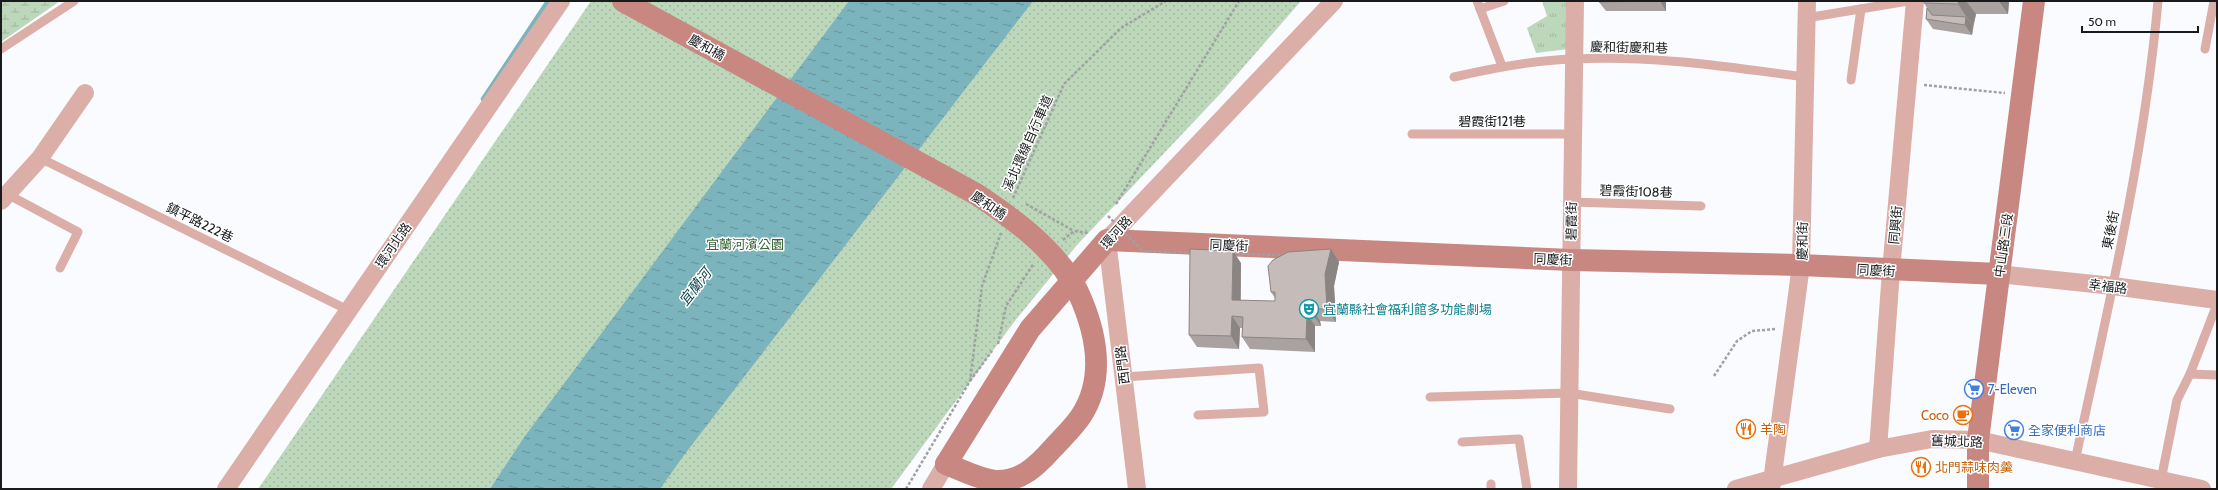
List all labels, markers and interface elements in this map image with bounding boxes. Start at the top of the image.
scale bar [2082,8,2198,34]
text: 50 m [2088,14,2116,29]
street label: 慶和橋 [686,31,728,63]
street label: 慶和街慶和巷 [1590,38,1668,56]
street label: 溪北環線自行車道 [999,92,1055,194]
street label: 碧霞街121巷 [1458,113,1526,129]
street label: 碧霞街108巷 [1599,182,1673,200]
street label: 慶和橋 [968,187,1010,223]
street label: 鎮平路222巷 [164,199,236,245]
street label: 碧霞街 [1563,201,1579,241]
street label: 同興街 [1885,205,1905,245]
street label: 東後街 [2098,209,2122,251]
street label: 環河路 [1097,212,1135,252]
street label: 中山路三段 [1991,212,2015,278]
street label: 環河北路 [372,219,414,271]
street label: 慶和街 [1794,221,1810,261]
park label: 宜蘭河濱公園 [706,236,784,252]
street label: 同慶街 [1209,236,1249,254]
street label: 同慶街 [1533,250,1573,268]
street label: 同慶街 [1856,261,1896,279]
water label: 宜蘭河 [675,263,717,309]
street label: 幸福路 [2088,276,2128,296]
theatre icon: 宜蘭縣社會福利館多功能劇場 [1298,298,1320,320]
place label: 宜蘭縣社會福利館多功能劇場 [1323,301,1492,317]
street label: 西門路 [1112,345,1132,385]
supermarket icon: 7-Eleven [1963,378,1985,400]
place label: 7-Eleven [1988,381,2037,397]
cafe icon: Coco [1952,404,1974,426]
place label: Coco [1921,407,1949,423]
restaurant icon: 羊陶 [1735,418,1757,440]
supermarket icon: 全家便利商店 [2003,419,2025,441]
place label: 羊陶 [1760,421,1786,437]
place label: 全家便利商店 [2028,422,2106,438]
street label: 舊城北路 [1931,432,1983,450]
restaurant icon: 北門蒜味肉羹 [1910,456,1932,478]
place label: 北門蒜味肉羹 [1935,459,2013,475]

